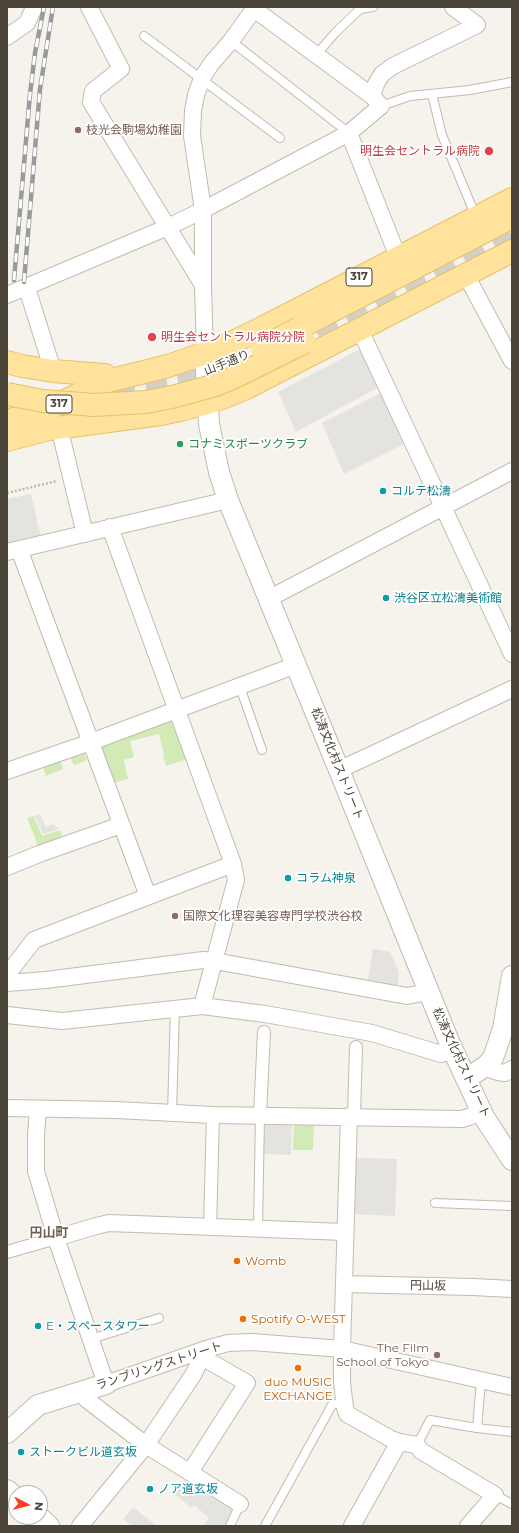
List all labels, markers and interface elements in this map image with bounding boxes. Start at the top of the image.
place label: 枝光会駒場幼稚園 [86,123,182,137]
marker: 枝光会駒場幼稚園 [73,125,83,135]
place label: 明生会セントラル病院 [360,144,480,158]
marker: 明生会セントラル病院 [483,145,495,157]
road number: 317 [346,268,372,286]
place label: 明生会セントラル病院分院 [161,330,305,344]
marker: 明生会セントラル病院分院 [146,331,158,343]
street label: 山手通り [202,347,252,379]
road number: 317 [46,395,72,413]
place label: コナミスポーツクラブ [188,437,308,451]
marker: コナミスポーツクラブ [175,439,185,449]
place label: コルテ松濤 [391,484,451,498]
marker: コルテ松濤 [378,486,388,496]
place label: 渋谷区立松濤美術館 [394,591,502,605]
marker: 渋谷区立松濤美術館 [381,593,391,603]
street label: 松涛文化村ストリート [308,706,366,822]
place label: コラム神泉 [296,871,356,885]
marker: コラム神泉 [283,873,293,883]
place label: 国際文化理容美容専門学校渋谷校 [183,909,363,923]
marker: 国際文化理容美容専門学校渋谷校 [170,911,180,921]
street label: 松涛文化村ストリート [429,1006,493,1120]
district label: 円山町 [30,1225,68,1241]
place label: Womb [245,1254,286,1268]
marker: Womb [232,1256,242,1266]
street label: 円山坂 [410,1278,446,1294]
place label: Spotify O-WEST [251,1312,346,1326]
marker: Spotify O-WEST [238,1314,248,1324]
place label: E・スペースタワー [46,1319,150,1333]
marker: E・スペースタワー [33,1321,43,1331]
street label: ランブリングストリート [94,1339,224,1393]
place label: The Film School of Tokyo [336,1341,429,1369]
marker: The Film School of Tokyo [432,1350,442,1360]
marker: duo MUSIC EXCHANGE [293,1363,303,1373]
place label: duo MUSIC EXCHANGE [263,1375,333,1403]
place label: ストークビル道玄坂 [29,1445,137,1459]
marker: ストークビル道玄坂 [16,1447,26,1457]
place label: ノア道玄坂 [158,1482,218,1496]
marker: ノア道玄坂 [145,1484,155,1494]
north arrow [8,1485,48,1525]
text: N [31,1501,46,1512]

